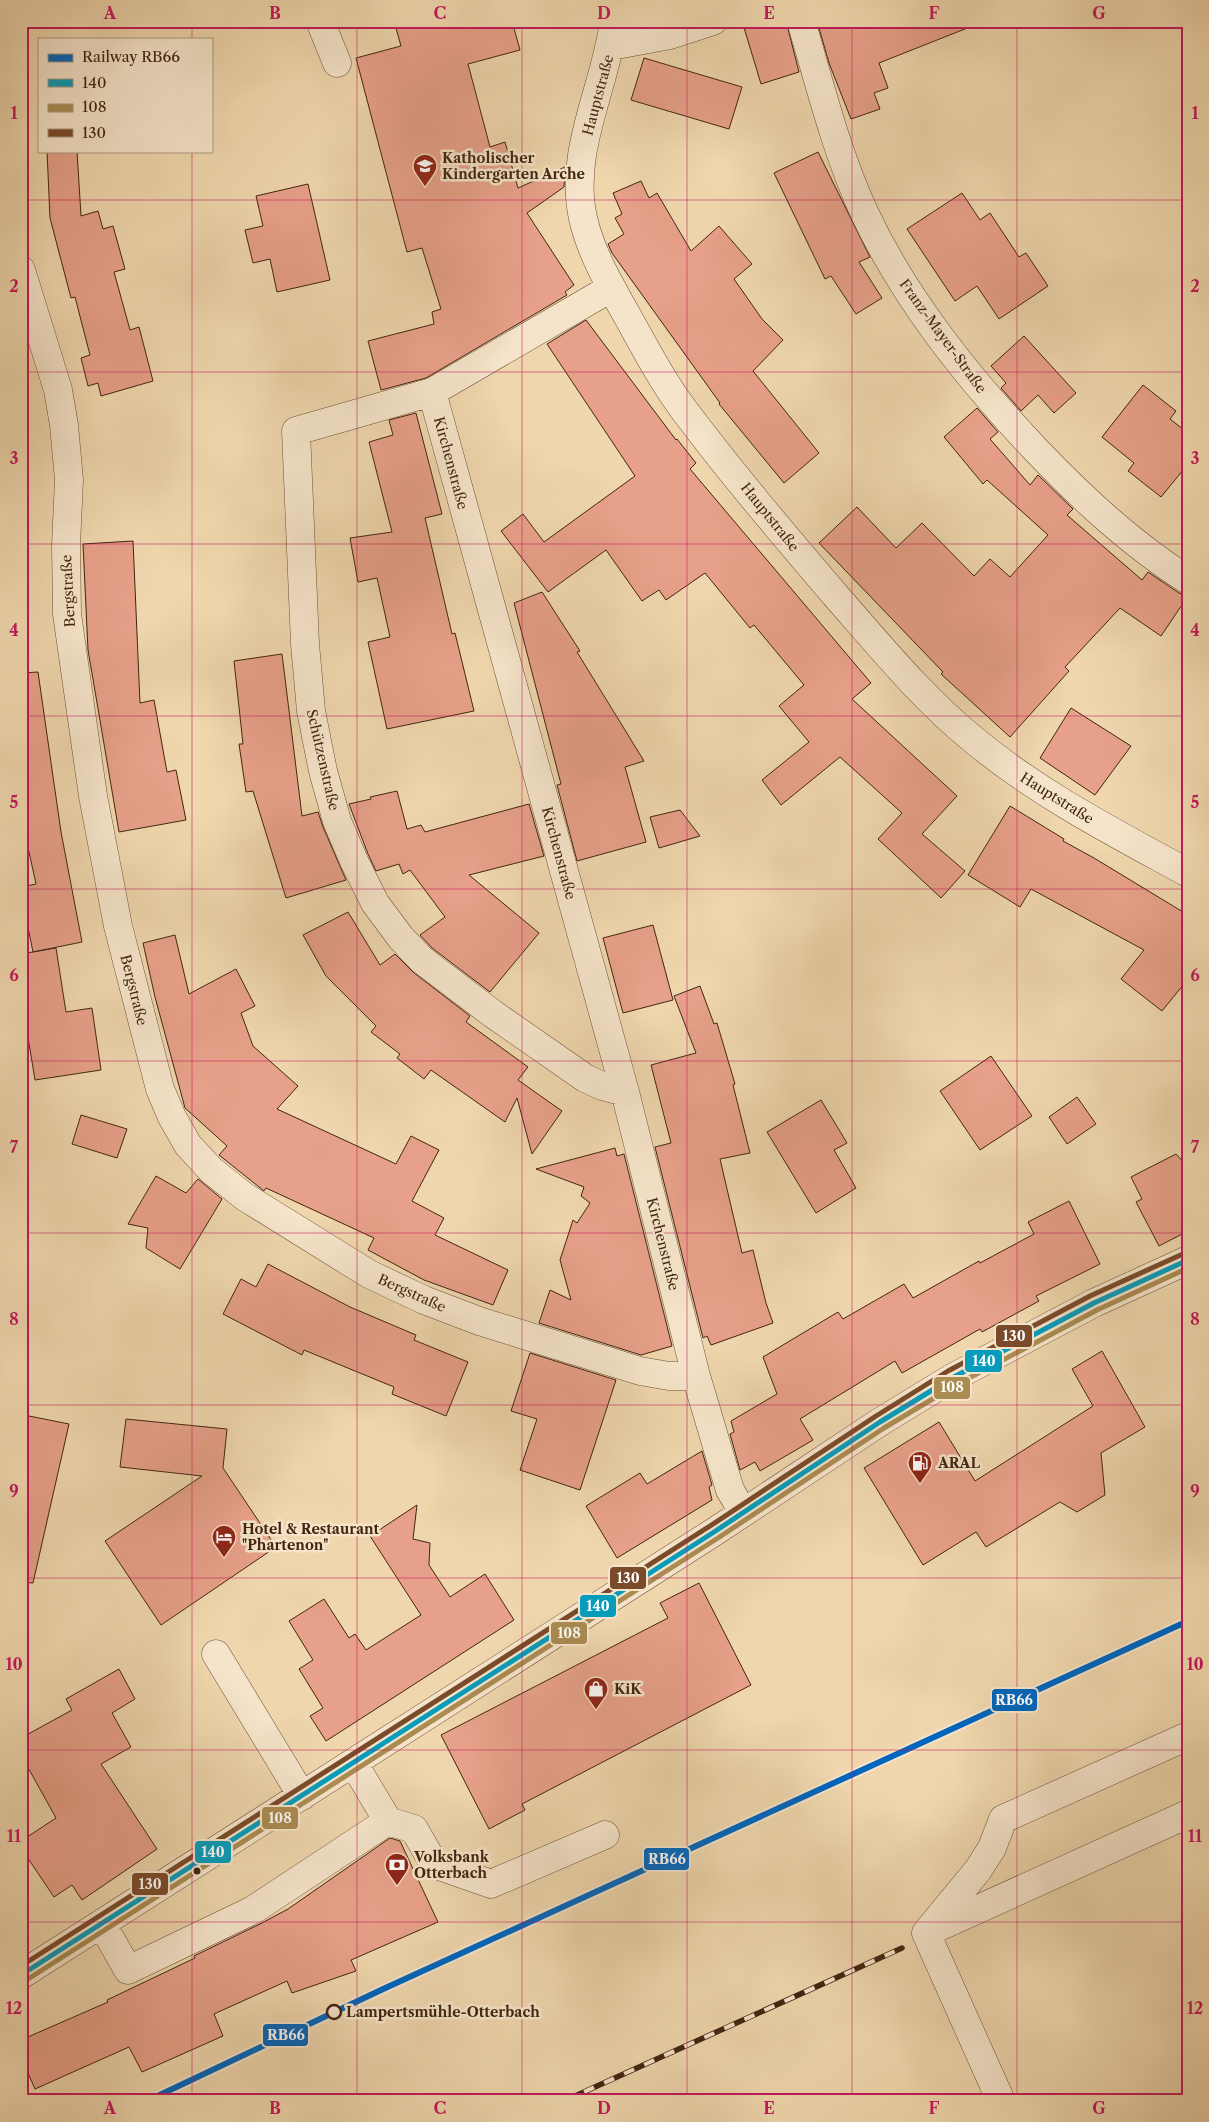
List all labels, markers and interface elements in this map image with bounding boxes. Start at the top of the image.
text: A [103,3,117,23]
text: B [269,3,281,23]
text: C [434,3,446,23]
text: D [597,3,611,23]
text: E [763,3,775,23]
text: F [929,3,940,23]
text: G [1092,3,1106,23]
legend [38,38,212,152]
text: Railway RB66 [82,47,180,66]
street label: Hauptstraße [579,52,618,138]
text: 140 [82,73,107,92]
text: 108 [82,97,107,116]
text: 1 [10,103,18,123]
text: 1 [1191,103,1199,123]
text: 130 [82,123,106,142]
place label: Katholischer Kindergarten Arche [442,149,585,183]
school or university icon: Katholischer Kindergarten Arche [412,153,438,187]
street label: Franz-Mayer-Straße [896,275,991,397]
text: 2 [9,276,19,296]
text: 2 [1190,276,1200,296]
street label: Kirchenstraße [430,415,472,512]
text: 3 [9,448,19,468]
text: 3 [1190,448,1200,468]
street label: Hauptstraße [737,479,803,555]
street label: Bergstraße [57,554,79,628]
text: 4 [9,620,19,640]
text: 4 [1190,620,1200,640]
street label: Schützenstraße [303,708,343,813]
street label: Hauptstraße [1017,768,1097,828]
text: 5 [10,792,19,812]
text: 5 [1191,792,1200,812]
street label: Kirchenstraße [538,805,580,902]
street label: Bergstraße [116,953,152,1028]
text: 6 [9,965,19,985]
text: 6 [1190,965,1200,985]
text: 7 [10,1137,19,1157]
text: 7 [1191,1137,1200,1157]
street label: Kirchenstraße [643,1196,683,1293]
street label: Bergstraße [375,1270,449,1316]
text: 8 [9,1309,19,1329]
text: 8 [1190,1309,1200,1329]
line badge: 130 [995,1324,1033,1348]
text: 130 [1002,1327,1026,1345]
line badge: 140 [964,1349,1003,1373]
text: 140 [972,1352,996,1370]
line badge: 108 [933,1376,971,1400]
text: 108 [940,1378,964,1396]
fuel station icon: ARAL [907,1450,933,1484]
place label: ARAL [937,1454,980,1472]
text: 9 [9,1481,19,1501]
text: 9 [1190,1481,1200,1501]
place label: Hotel & Restaurant "Phartenon" [242,1520,380,1554]
hotel icon: Hotel & Restaurant "Phartenon" [211,1524,237,1558]
line badge: 130 [609,1566,647,1590]
text: 130 [616,1569,640,1587]
line badge: 140 [579,1594,617,1618]
text: 140 [586,1597,610,1615]
line badge: 108 [550,1621,588,1645]
text: 108 [557,1624,581,1642]
text: 10 [5,1654,23,1674]
text: 10 [1186,1654,1204,1674]
shop icon: KiK [583,1676,609,1710]
place label: KiK [614,1680,642,1698]
line badge: RB66 [991,1688,1038,1712]
text: RB66 [995,1691,1033,1709]
line badge: 108 [261,1806,299,1830]
text: 108 [268,1809,292,1827]
text: 11 [7,1826,22,1846]
text: 11 [1188,1826,1203,1846]
line badge: 140 [194,1840,232,1864]
text: 140 [201,1843,225,1861]
line badge: RB66 [643,1847,690,1871]
place label: Volksbank Otterbach [413,1848,490,1882]
text: RB66 [648,1850,686,1868]
bank icon: Volksbank Otterbach [384,1852,410,1886]
unlabelled marker [192,1866,202,1876]
line badge: 130 [131,1872,169,1896]
text: 130 [138,1875,162,1893]
text: 12 [6,1998,22,2018]
text: 12 [1187,1998,1203,2018]
place label: Lampertsmühle-Otterbach [346,2003,540,2021]
marker: Lampertsmühle-Otterbach [326,2004,342,2020]
line badge: RB66 [262,2023,309,2047]
text: RB66 [267,2026,305,2044]
text: A [103,2098,117,2118]
text: B [269,2098,281,2118]
text: C [434,2098,446,2118]
text: D [597,2098,611,2118]
text: E [763,2098,775,2118]
text: F [929,2098,940,2118]
text: G [1092,2098,1106,2118]

